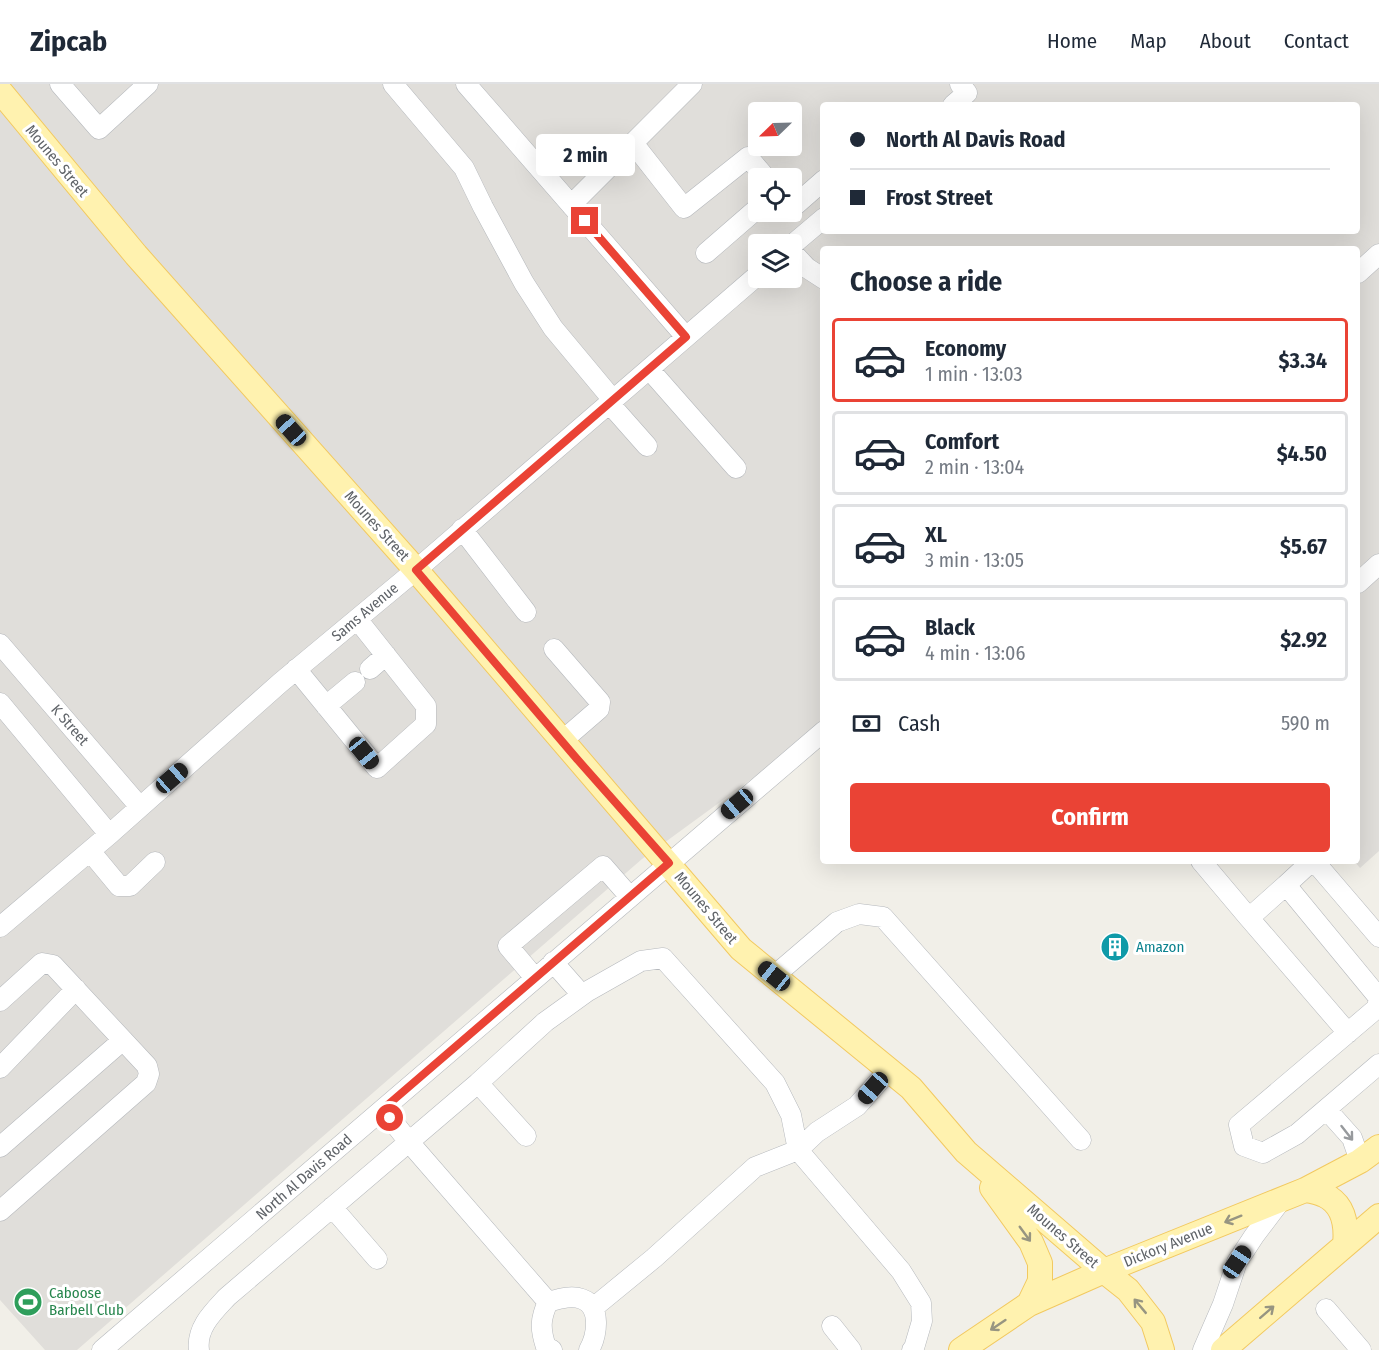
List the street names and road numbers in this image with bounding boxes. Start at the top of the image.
street label: Mounes Street [22,121,92,201]
street label: Mounes Street [341,487,413,565]
street label: Sams Avenue [328,579,402,645]
street label: K Street [47,701,93,749]
street label: Mounes Street [671,868,741,948]
street label: North Al Davis Road [252,1130,356,1224]
street label: Mounes Street [1024,1200,1102,1272]
street label: Dickory Avenue [1121,1219,1215,1271]

